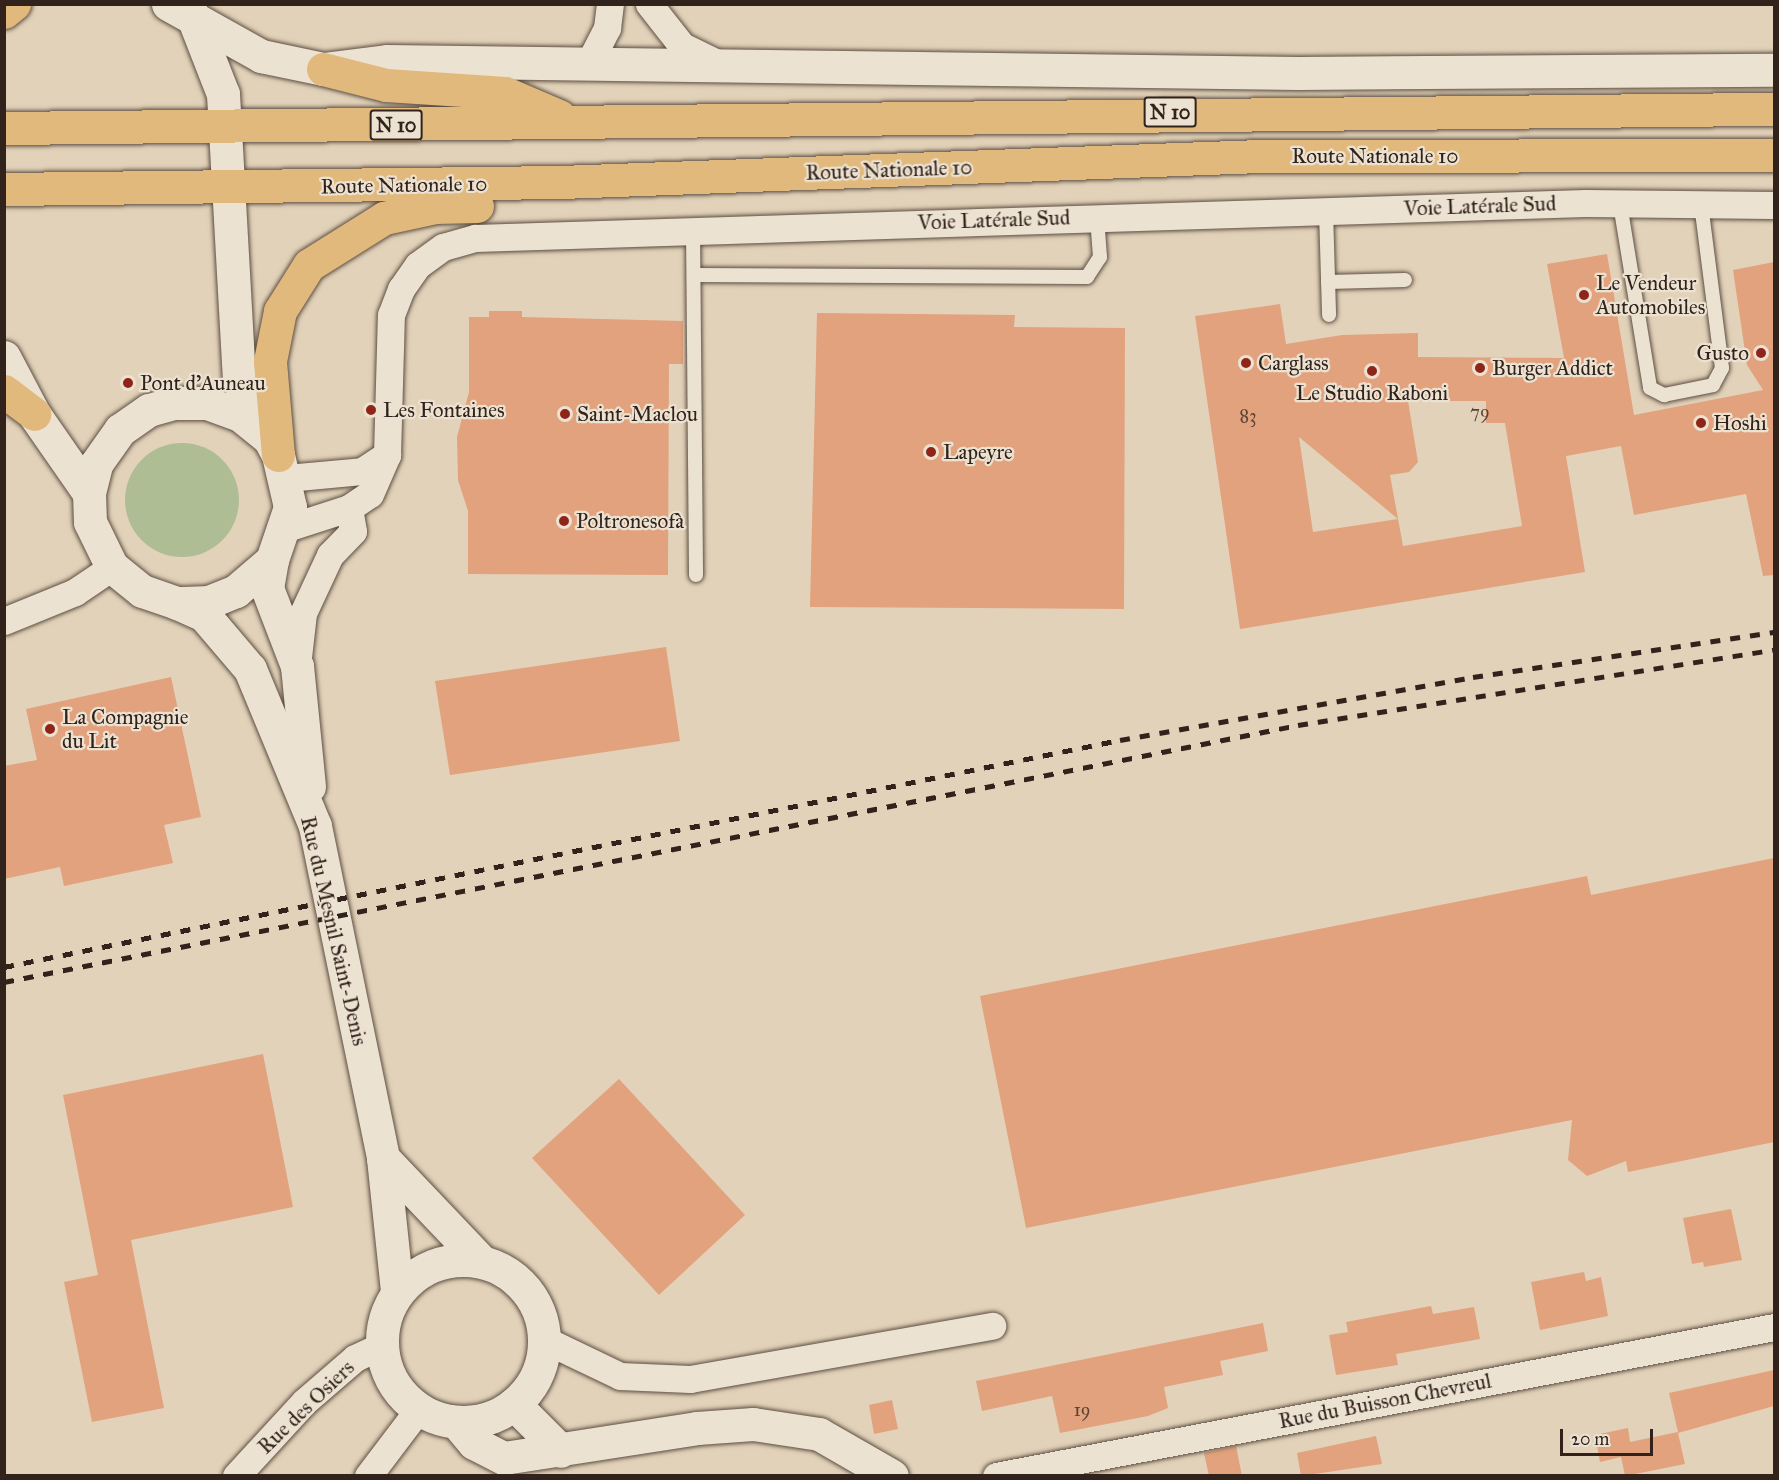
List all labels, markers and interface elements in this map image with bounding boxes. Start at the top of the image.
road number: N 10 [1143,95,1197,129]
road number: N 10 [369,108,423,142]
street label: Route Nationale 10 [1292,143,1458,169]
street label: Route Nationale 10 [805,154,973,186]
street label: Route Nationale 10 [320,171,488,199]
street label: Voie Latérale Sud [1403,191,1557,221]
street label: Voie Latérale Sud [917,205,1071,235]
place label: Le Vendeur Automobiles [1596,270,1705,320]
marker: Le Vendeur Automobiles [1577,288,1591,302]
place label: Gusto [1697,340,1749,366]
marker: Gusto [1754,346,1768,360]
place label: Carglass [1258,350,1329,376]
place label: Burger Addict [1492,355,1613,381]
marker: Carglass [1239,356,1253,370]
marker: Burger Addict [1473,361,1487,375]
marker: Le Studio Raboni [1365,364,1379,378]
place label: Pont d'Auneau [140,370,266,396]
marker: Pont d'Auneau [121,376,135,390]
place label: Le Studio Raboni [1296,380,1448,406]
place label: Les Fontaines [383,397,505,423]
place label: Saint-Maclou [577,401,698,427]
house number: 79 [1470,401,1490,423]
marker: Les Fontaines [364,403,378,417]
house number: 83 [1240,405,1256,427]
marker: Saint-Maclou [558,407,572,421]
place label: Hoshi [1713,410,1767,436]
marker: Hoshi [1694,416,1708,430]
place label: Lapeyre [943,439,1013,465]
marker: Lapeyre [924,445,938,459]
place label: Poltronesofà [576,508,684,534]
marker: Poltronesofà [557,514,571,528]
place label: La Compagnie du Lit [62,704,189,754]
marker: La Compagnie du Lit [43,722,57,736]
street label: Rue du Mesnil Saint-Denis [295,814,373,1048]
street label: Rue des Osiers [253,1355,359,1459]
street label: Rue du Buisson Chevreul [1276,1368,1494,1434]
house number: 19 [1074,1399,1090,1421]
scale bar [1563,1417,1656,1455]
text: 20 m [1571,1428,1609,1450]

